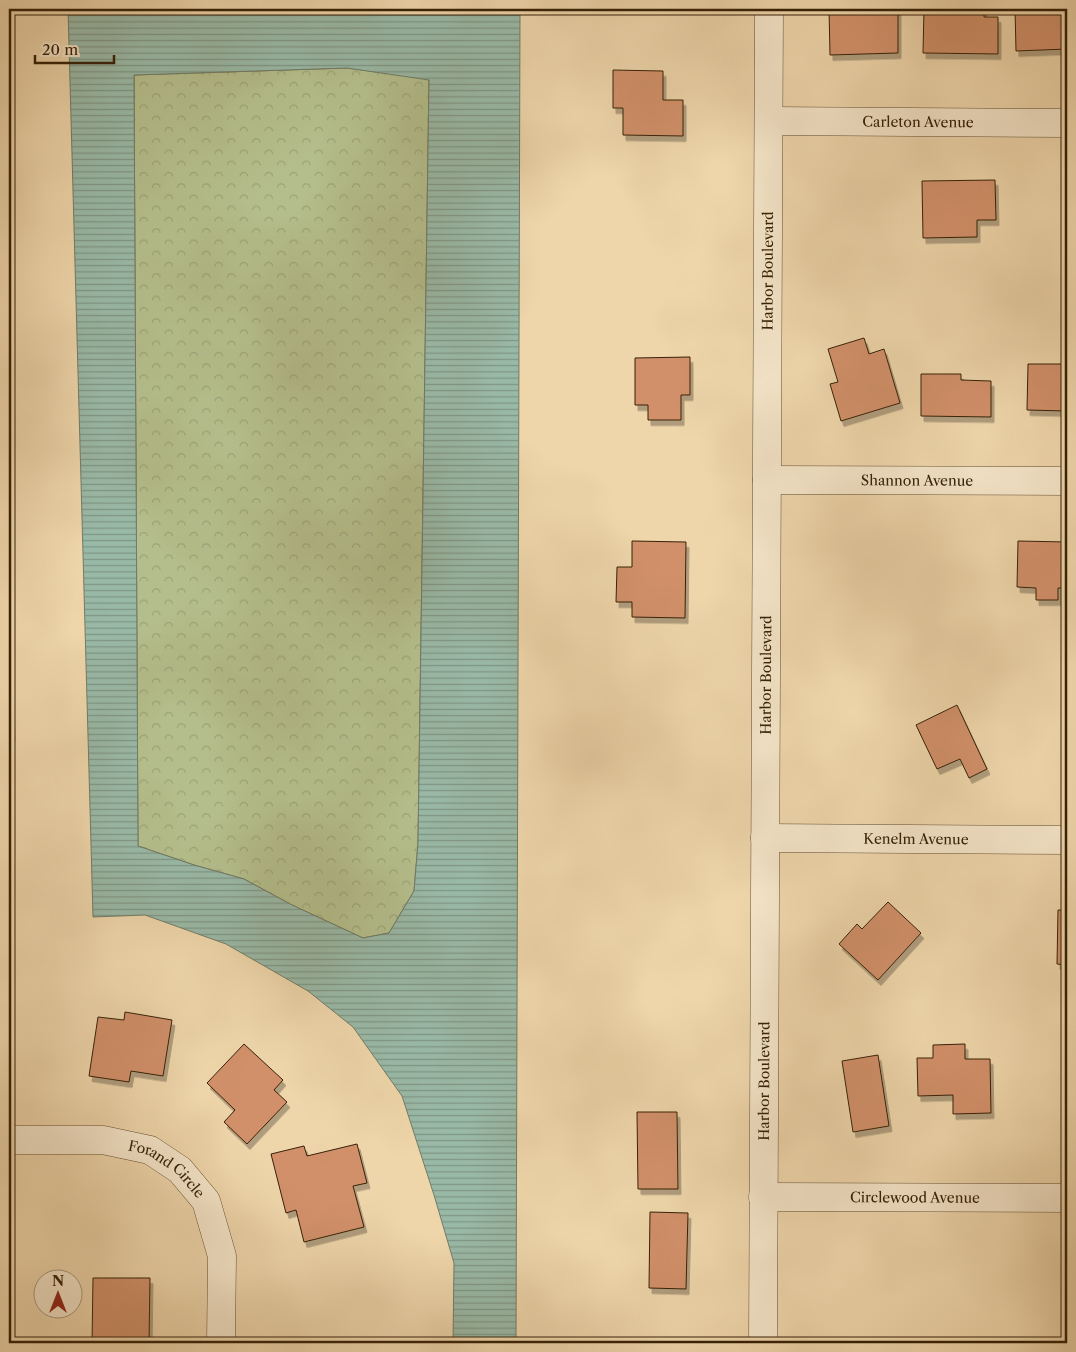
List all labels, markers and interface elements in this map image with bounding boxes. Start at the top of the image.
scale bar [35,32,114,64]
text: 20 m [42,40,78,59]
street label: Carleton Avenue [862,113,974,131]
street label: Harbor Boulevard [759,211,777,331]
street label: Shannon Avenue [861,471,973,490]
street label: Harbor Boulevard [757,615,775,735]
street label: Kenelm Avenue [863,830,969,848]
street label: Harbor Boulevard [755,1021,773,1141]
street label: Forand Circle [127,1137,209,1202]
street label: Circlewood Avenue [850,1188,980,1207]
north arrow [32,1270,82,1320]
text: N [52,1272,64,1290]

